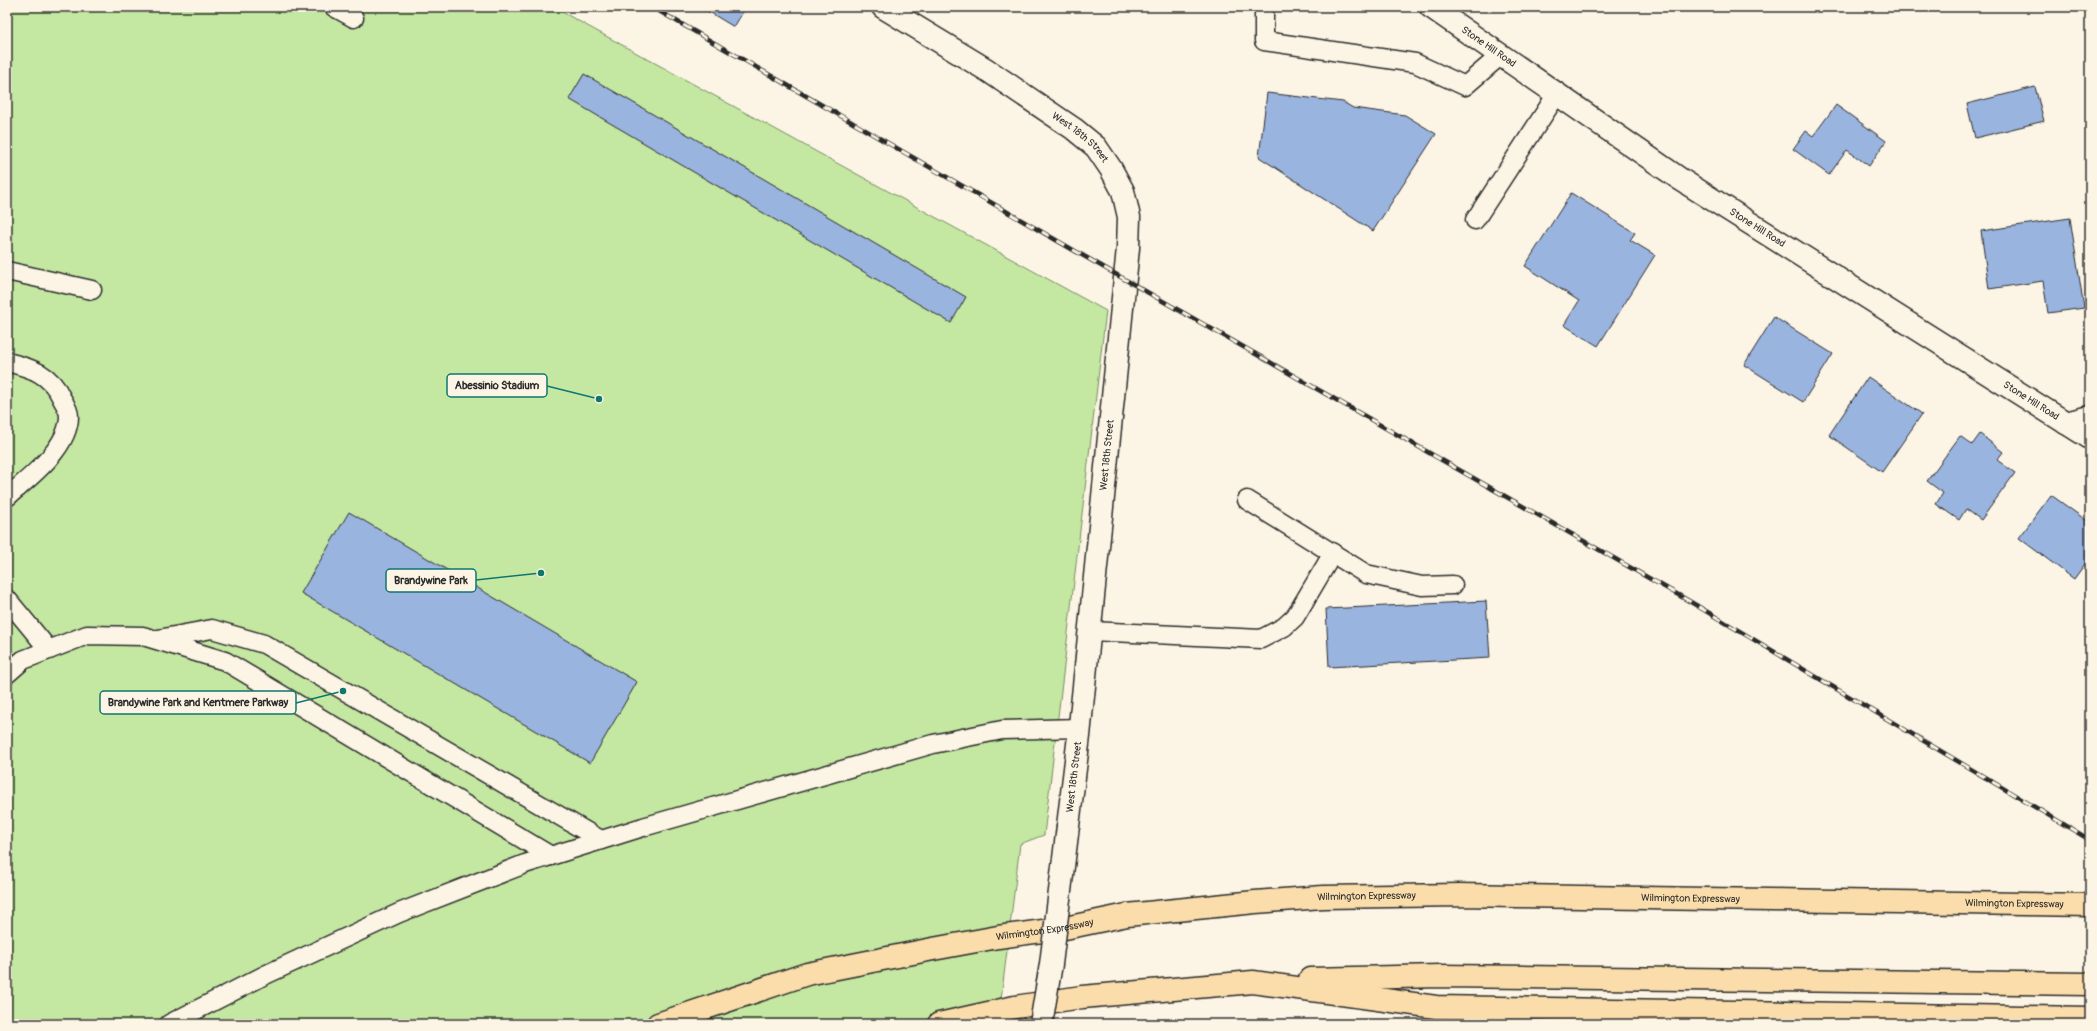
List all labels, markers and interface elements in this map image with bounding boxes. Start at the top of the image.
street label: Stone Hill Road [1459,24,1518,70]
street label: West 18th Street [1050,110,1111,166]
street label: Stone Hill Road [1727,206,1787,250]
callout: Abessinio Stadium [447,374,547,397]
text: Abessinio Stadium [455,379,539,392]
street label: Stone Hill Road [2001,379,2061,423]
street label: West 18th Street [1097,418,1117,491]
callout: Brandywine Park [386,569,476,592]
text: Brandywine Park [394,574,468,587]
callout: Brandywine Park and Kentmere Parkway [100,691,296,714]
text: Brandywine Park and Kentmere Parkway [108,696,289,709]
street label: West 18th Street [1064,740,1084,813]
street label: Wilmington Expressway [1317,890,1417,903]
street label: Wilmington Expressway [1641,892,1741,905]
street label: Wilmington Expressway [1965,897,2064,911]
street label: Wilmington Expressway [995,916,1095,943]

